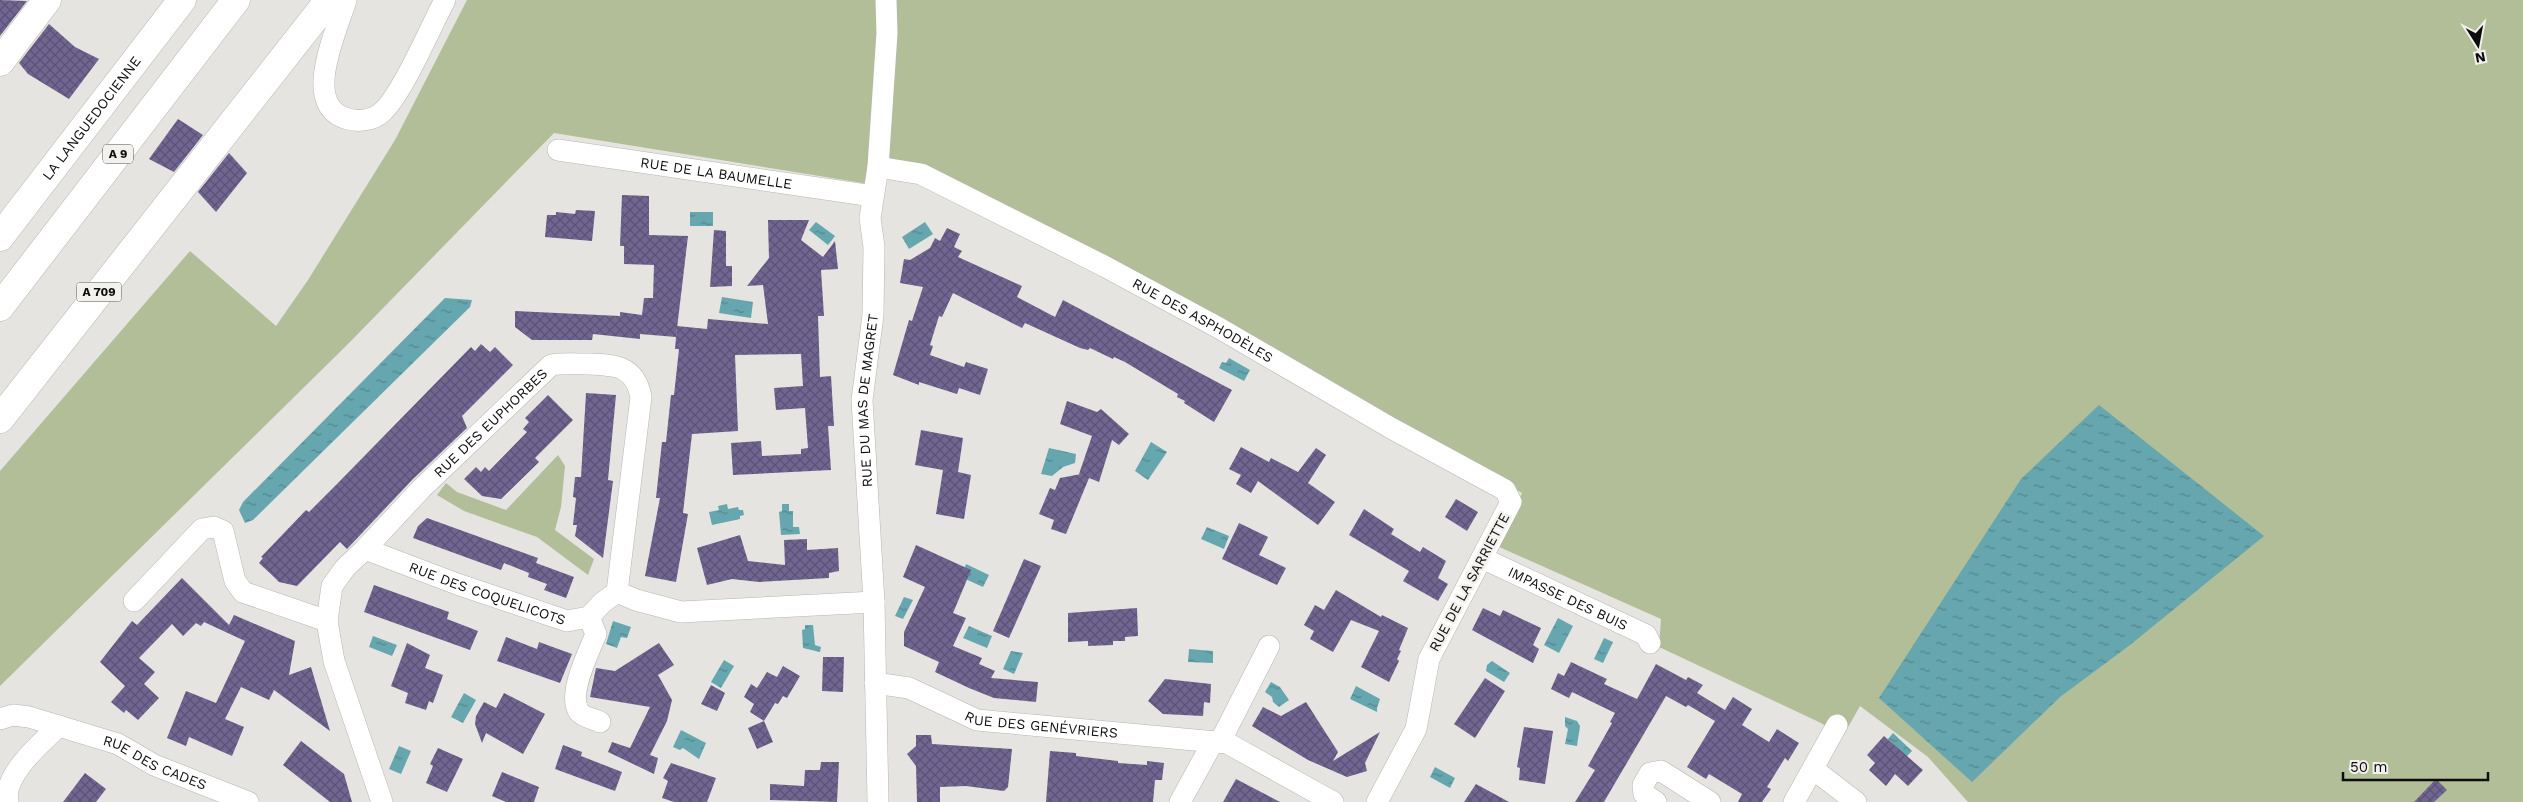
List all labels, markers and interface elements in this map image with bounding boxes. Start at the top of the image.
north arrow [2453,20,2503,70]
text: N [2474,49,2487,67]
street label: LA LANGUEDOCIENNE [39,53,144,183]
road number: A 9 [103,144,133,164]
street label: RUE DE LA BAUMELLE [639,154,793,192]
street label: RUE DES ASPHODÈLES [1130,275,1276,366]
road number: A 709 [76,282,122,302]
street label: RUE DU MAS DE MAGRET [854,312,881,488]
street label: RUE DES EUPHORBES [431,365,550,480]
street label: RUE DE LA SARRIETTE [1426,510,1512,654]
street label: RUE DES COQUELICOTS [407,559,568,628]
street label: IMPASSE DES BUIS [1506,564,1630,633]
street label: RUE DES GENÉVRIERS [962,707,1119,741]
street label: RUE DES CADES [101,732,209,793]
scale bar [2343,750,2488,782]
text: 50 m [2350,758,2387,776]

